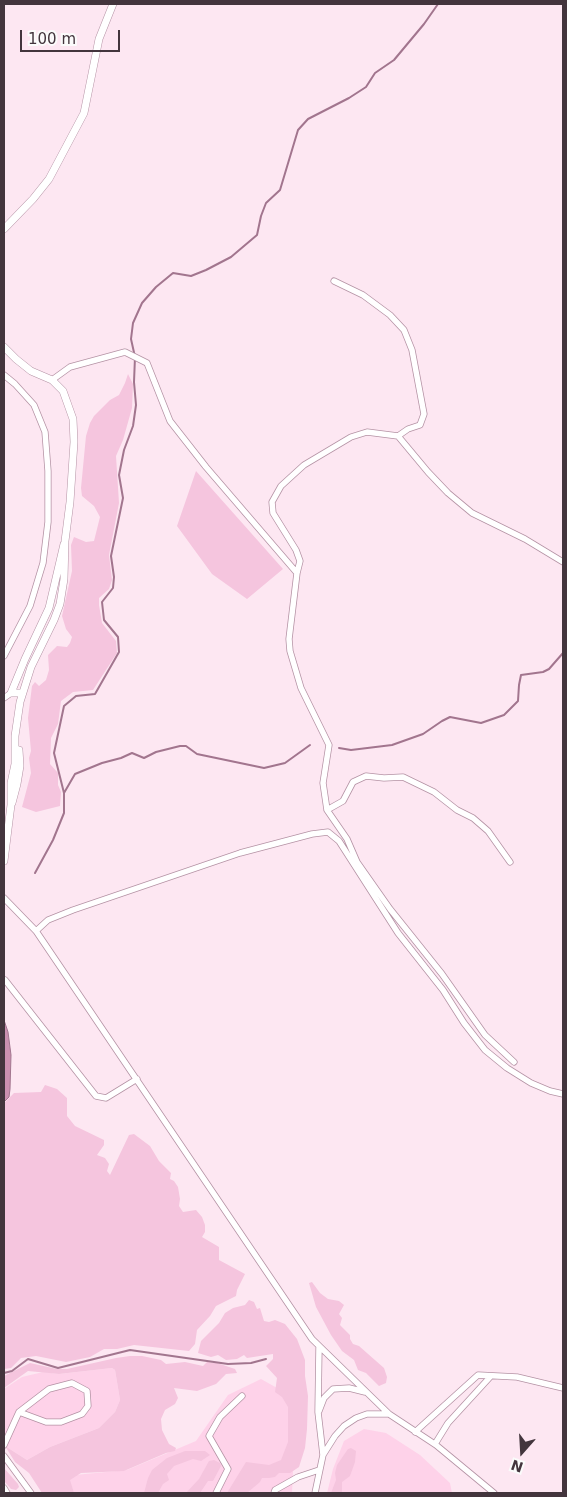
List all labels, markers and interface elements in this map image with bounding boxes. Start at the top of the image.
scale bar [22,20,122,52]
text: 100 m [28,30,76,48]
north arrow [497,1427,547,1477]
text: N [509,1457,525,1476]

